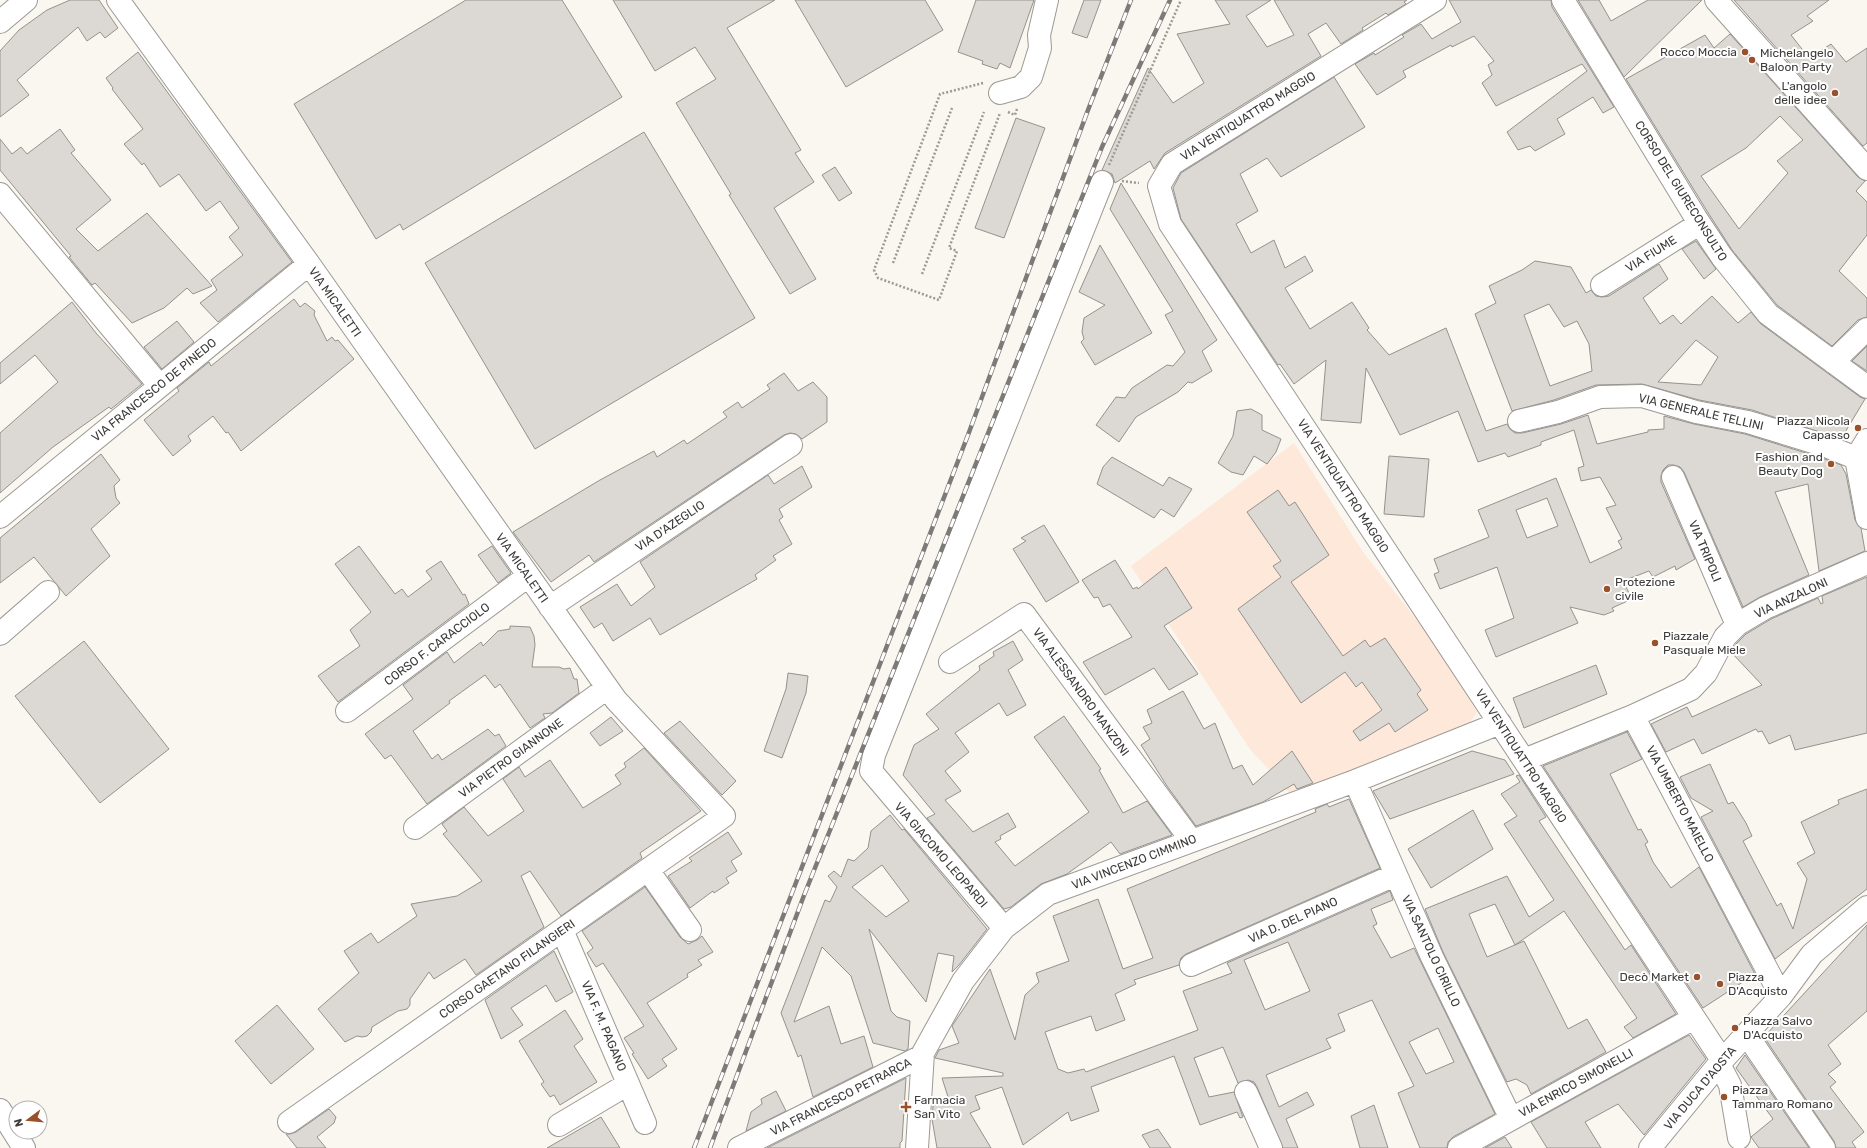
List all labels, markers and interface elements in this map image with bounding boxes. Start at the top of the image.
place label: Rocco Moccia [1660,45,1737,59]
place label: Michelangelo Baloon Party [1760,46,1834,74]
marker: Rocco Moccia [1740,47,1750,57]
marker: Michelangelo Baloon Party [1747,55,1757,65]
street label: VIA VENTIQUATTRO MAGGIO [1178,69,1318,163]
place label: L'angolo delle idee [1774,79,1827,107]
marker: L'angolo delle idee [1830,88,1840,98]
street label: CORSO DEL GIURECONSULTO [1632,118,1730,264]
street label: VIA FIUME [1623,233,1679,275]
street label: VIA MICALETTI [306,264,364,340]
street label: VIA FRANCESCO DE PINEDO [89,335,219,445]
street label: VIA GENERALE TELLINI [1637,391,1765,433]
place label: Piazza Nicola Capasso [1777,414,1850,442]
street label: VIA VENTIQUATTRO MAGGIO [1294,416,1392,556]
marker: Piazza Nicola Capasso [1853,423,1863,433]
place label: Fashion and Beauty Dog [1755,450,1823,478]
marker: Fashion and Beauty Dog [1826,459,1836,469]
street label: VIA D'AZEGLIO [633,498,707,554]
street label: VIA TRIPOLI [1686,518,1724,584]
street label: VIA MICALETTI [493,530,551,606]
place label: Protezione civile [1615,575,1676,603]
street label: VIA ANZALONI [1752,575,1830,621]
marker: Protezione civile [1602,584,1612,594]
street label: CORSO F. CARACCIOLO [381,600,493,688]
street label: VIA ALESSANDRO MANZONI [1030,625,1132,759]
place label: Piazzale Pasquale Miele [1663,629,1746,657]
marker: Piazzale Pasquale Miele [1650,638,1660,648]
street label: VIA VENTIQUATTRO MAGGIO [1472,686,1570,826]
street label: VIA PIETRO GIANNONE [456,715,566,801]
street label: VIA UMBERTO MAIELLO [1643,743,1717,865]
street label: VIA GIACOMO LEOPARDI [892,800,990,910]
street label: VIA VINCENZO CIMMINO [1069,832,1199,892]
street label: VIA SANTOLO CIRILLO [1399,893,1463,1009]
street label: VIA D. DEL PIANO [1246,894,1340,946]
street label: CORSO GAETANO FILANGIERI [436,917,578,1021]
place label: Decò Market [1620,970,1689,984]
place label: Piazza D'Acquisto [1728,970,1788,998]
marker: Decò Market [1692,972,1702,982]
street label: VIA F. M. PAGANO [579,979,629,1073]
marker: Piazza D'Acquisto [1715,979,1725,989]
place label: Piazza Salvo D'Acquisto [1743,1014,1812,1042]
marker: Piazza Salvo D'Acquisto [1730,1023,1740,1033]
street label: VIA DUCA D'AOSTA [1661,1043,1739,1133]
street label: VIA ENRICO SIMONELLI [1516,1046,1636,1120]
street label: VIA FRANCESCO PETRARCA [768,1055,914,1139]
place label: Piazza Tammaro Romano [1732,1083,1833,1111]
marker: Piazza Tammaro Romano [1719,1092,1729,1102]
place label: Farmacia San Vito [914,1093,965,1121]
north arrow [8,1100,48,1140]
marker: Farmacia San Vito [901,1102,911,1112]
text: N [12,1117,26,1128]

